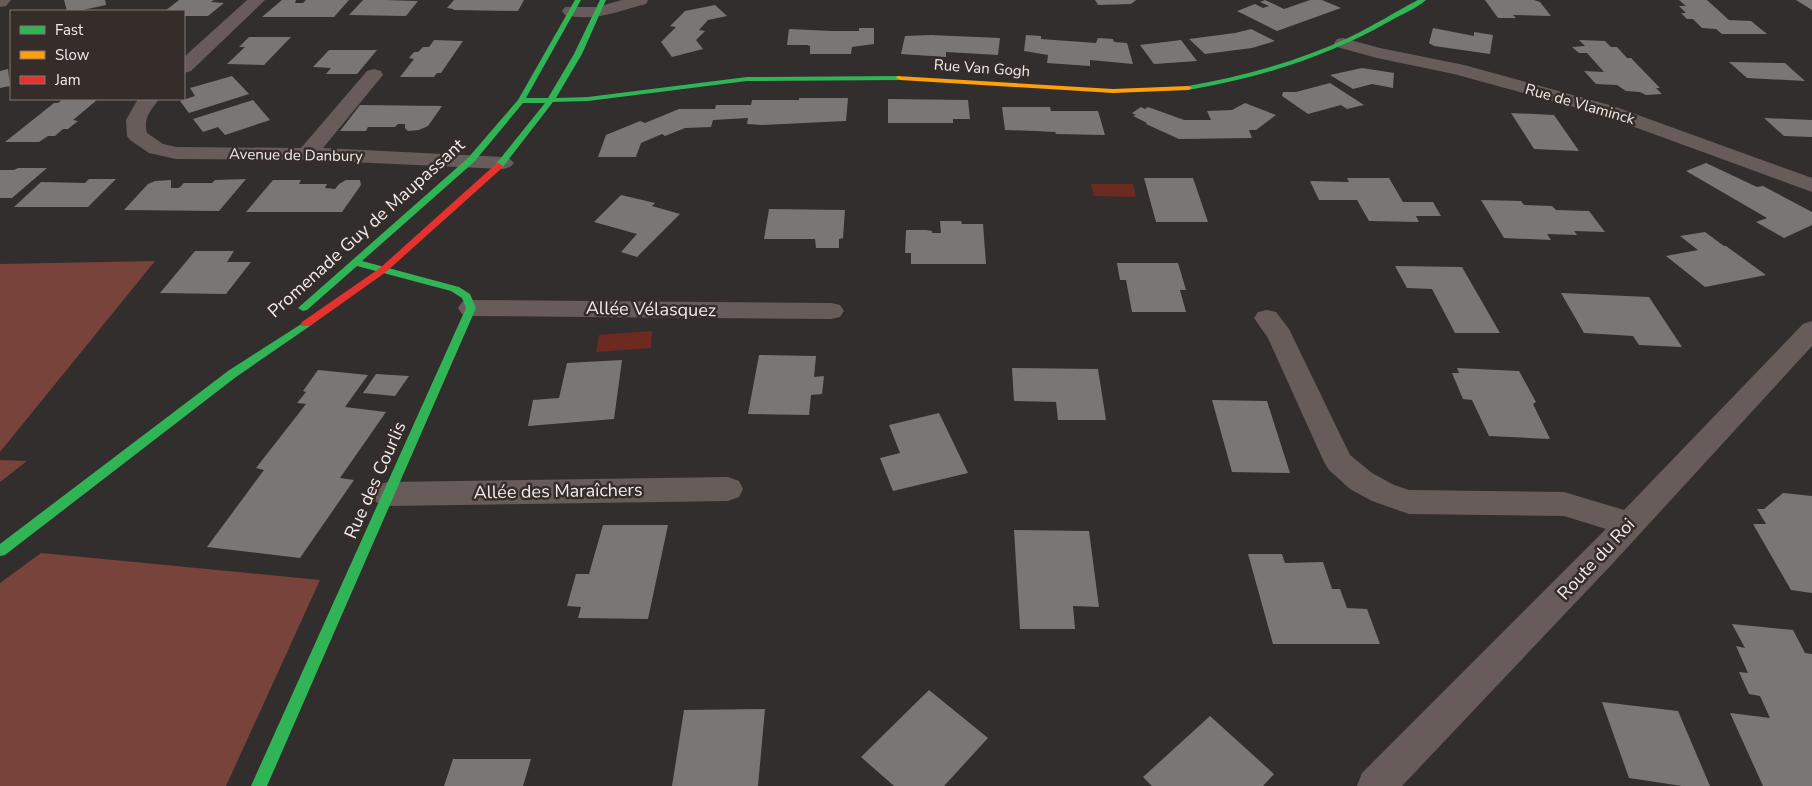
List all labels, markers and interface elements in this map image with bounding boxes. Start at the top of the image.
legend [10,10,185,100]
text: Fast [55,20,84,40]
text: Slow [55,45,90,65]
street label: Rue Van Gogh [933,55,1031,81]
text: Jam [54,70,81,90]
street label: Rue de Vlaminck [1523,79,1637,129]
street label: Promenade Guy de Maupassant [262,133,470,323]
street label: Avenue de Danbury [229,144,363,166]
street label: Allée Vélasquez [586,296,716,322]
street label: Rue des Courlis [338,418,412,542]
street label: Allée des Maraîchers [473,478,643,504]
street label: Route du Roi [1552,513,1640,605]

